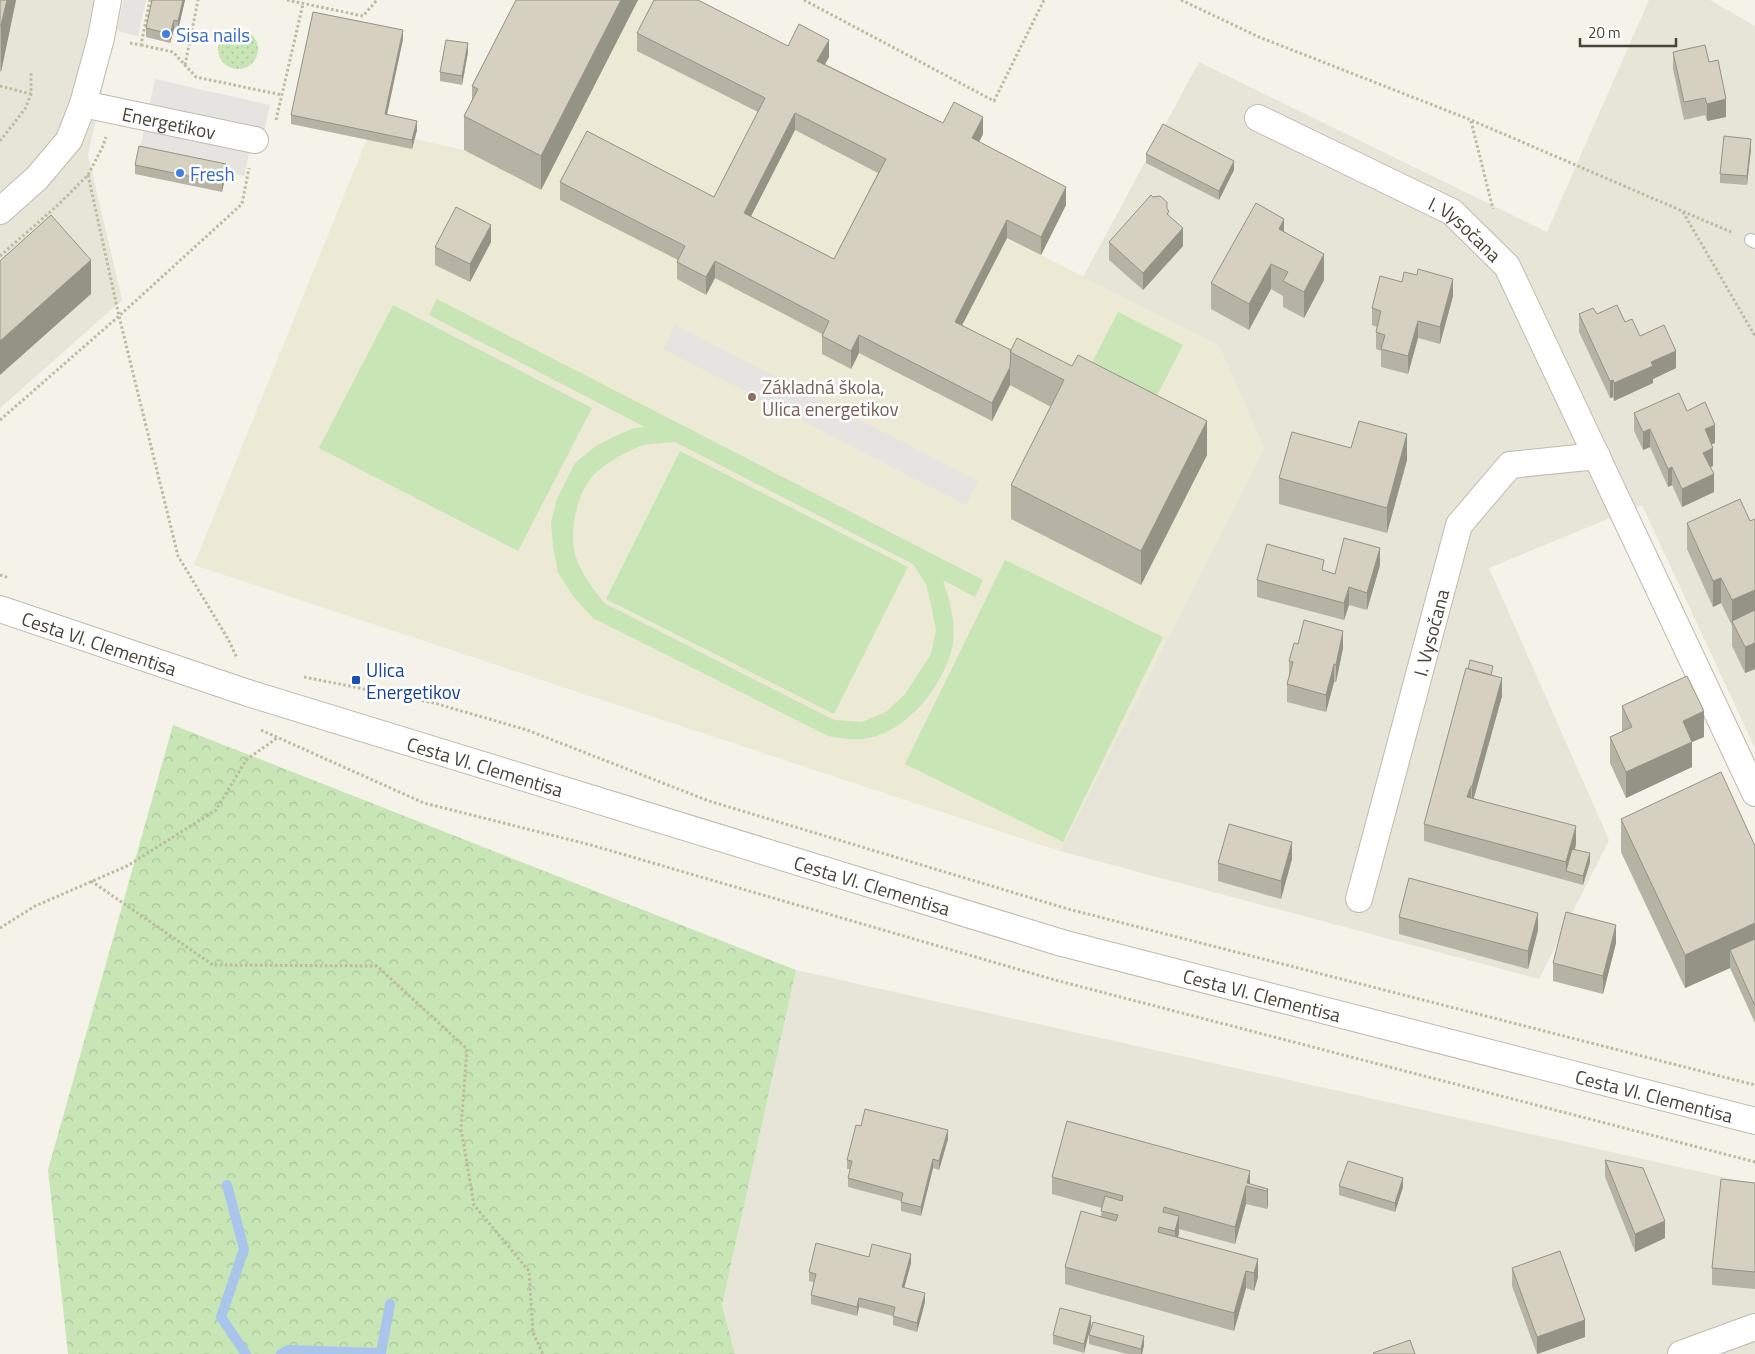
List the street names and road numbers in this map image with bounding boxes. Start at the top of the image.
street label: Energetikov [120,98,219,146]
street label: I. Vysočana [1424,188,1509,268]
street label: I. Vysočana [1405,585,1456,679]
street label: Cesta Vl. Clementisa [18,603,181,683]
street label: Cesta Vl. Clementisa [404,728,567,804]
street label: Cesta Vl. Clementisa [791,847,954,923]
street label: Cesta Vl. Clementisa [1180,960,1345,1029]
street label: Cesta Vl. Clementisa [1572,1061,1737,1129]

